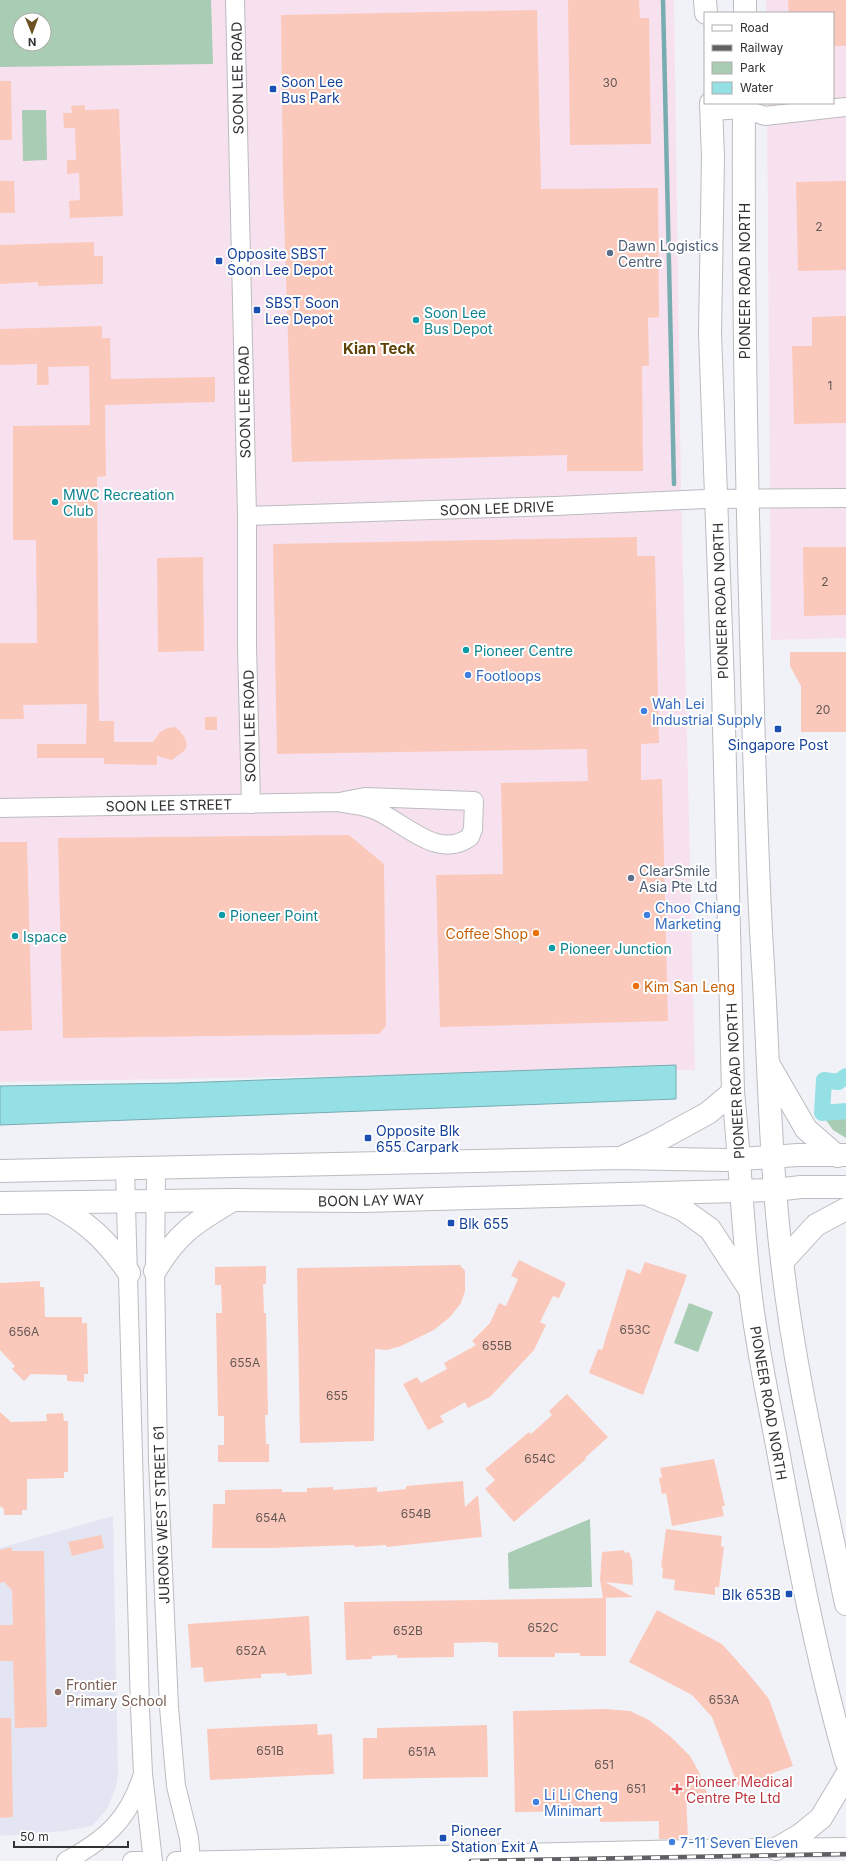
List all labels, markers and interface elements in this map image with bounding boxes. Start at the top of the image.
north arrow [12,12,52,52]
legend [704,12,834,104]
text: Road [740,20,769,35]
street label: SOON LEE ROAD [228,22,246,134]
text: N [28,35,36,49]
text: Railway [740,40,784,55]
text: Park [740,60,766,75]
place label: Soon Lee Bus Park [281,73,343,106]
house number: 30 [603,75,617,90]
text: Water [740,80,774,95]
marker: Soon Lee Bus Park [268,84,278,94]
street label: PIONEER ROAD NORTH [736,203,753,359]
house number: 2 [815,219,823,234]
place label: Dawn Logistics Centre [618,237,719,270]
place label: Opposite SBST Soon Lee Depot [227,245,333,278]
marker: Dawn Logistics Centre [605,248,615,258]
marker: Opposite SBST Soon Lee Depot [214,256,224,266]
place label: SBST Soon Lee Depot [265,294,339,327]
place label: Soon Lee Bus Depot [424,304,493,337]
marker: SBST Soon Lee Depot [252,305,262,315]
marker: Soon Lee Bus Depot [411,315,421,325]
district label: Kian Teck [343,339,415,358]
street label: SOON LEE ROAD [235,346,253,458]
house number: 1 [828,378,832,393]
place label: MWC Recreation Club [63,486,174,519]
marker: MWC Recreation Club [50,497,60,507]
street label: SOON LEE DRIVE [439,498,555,518]
street label: PIONEER ROAD NORTH [709,523,731,679]
house number: 2 [821,574,829,589]
place label: Pioneer Centre [474,642,573,659]
marker: Pioneer Centre [461,645,471,655]
place label: Footloops [476,667,541,684]
street label: SOON LEE ROAD [240,670,258,782]
marker: Footloops [463,670,473,680]
place label: Wah Lei Industrial Supply [652,695,763,728]
house number: 20 [816,702,830,717]
marker: Wah Lei Industrial Supply [639,706,649,716]
marker: Singapore Post [773,724,783,734]
place label: Singapore Post [728,736,829,753]
street label: SOON LEE STREET [106,795,232,815]
place label: ClearSmile Asia Pte Ltd [639,862,717,895]
marker: ClearSmile Asia Pte Ltd [626,873,636,883]
place label: Choo Chiang Marketing [655,899,741,932]
place label: Pioneer Point [230,907,318,924]
marker: Pioneer Point [217,910,227,920]
marker: Choo Chiang Marketing [642,910,652,920]
place label: Coffee Shop [445,925,528,942]
place label: Ispace [23,928,67,945]
marker: Coffee Shop [531,928,541,938]
marker: Ispace [10,931,20,941]
place label: Pioneer Junction [560,940,672,957]
marker: Pioneer Junction [547,943,557,953]
place label: Kim San Leng [644,978,735,995]
marker: Kim San Leng [631,981,641,991]
street label: PIONEER ROAD NORTH [722,1002,748,1160]
place label: Opposite Blk 655 Carpark [376,1122,460,1155]
marker: Opposite Blk 655 Carpark [363,1133,373,1143]
street label: BOON LAY WAY [318,1191,425,1209]
place label: Blk 655 [459,1215,509,1232]
marker: Blk 655 [446,1218,456,1228]
house number: 653C [620,1322,651,1337]
house number: 656A [9,1324,39,1339]
street label: PIONEER ROAD NORTH [747,1325,791,1481]
house number: 655B [482,1338,512,1353]
house number: 655A [230,1355,260,1370]
house number: 655 [326,1388,348,1403]
street label: JURONG WEST STREET 61 [149,1426,173,1604]
house number: 654C [524,1451,556,1466]
house number: 654B [401,1506,431,1521]
house number: 654A [256,1510,286,1525]
place label: Blk 653B [722,1586,781,1603]
marker: Blk 653B [784,1589,794,1599]
house number: 652C [528,1620,559,1635]
house number: 652B [393,1623,423,1638]
house number: 652A [236,1643,266,1658]
place label: Frontier Primary School [66,1676,167,1709]
marker: Frontier Primary School [53,1687,63,1697]
house number: 653A [709,1692,739,1707]
house number: 651B [256,1743,284,1758]
house number: 651A [408,1744,436,1759]
house number: 651 [594,1757,614,1772]
place label: Pioneer Medical Centre Pte Ltd [686,1773,793,1806]
house number: 651 [626,1781,646,1796]
marker: Pioneer Medical Centre Pte Ltd [671,1783,683,1795]
place label: Li Li Cheng Minimart [544,1786,618,1819]
marker: Li Li Cheng Minimart [531,1797,541,1807]
place label: Pioneer Station Exit A [451,1822,539,1855]
scale bar [14,1823,128,1849]
text: 50 m [20,1829,49,1844]
marker: Pioneer Station Exit A [438,1833,448,1843]
place label: 7-11 Seven Eleven [680,1834,798,1851]
marker: 7-11 Seven Eleven [667,1837,677,1847]

